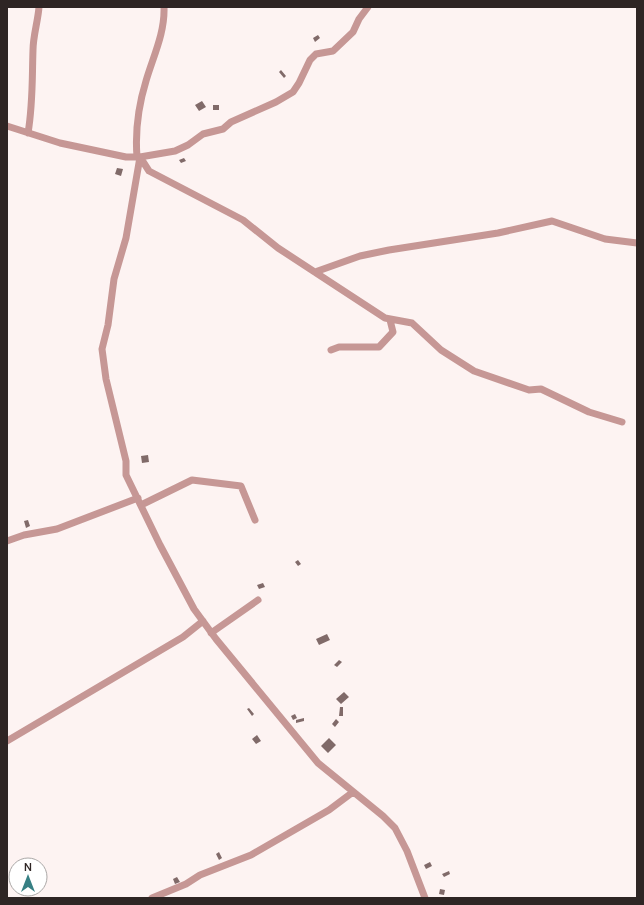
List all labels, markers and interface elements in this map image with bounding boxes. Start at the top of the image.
north arrow [8,857,48,897]
text: N [24,859,32,874]

